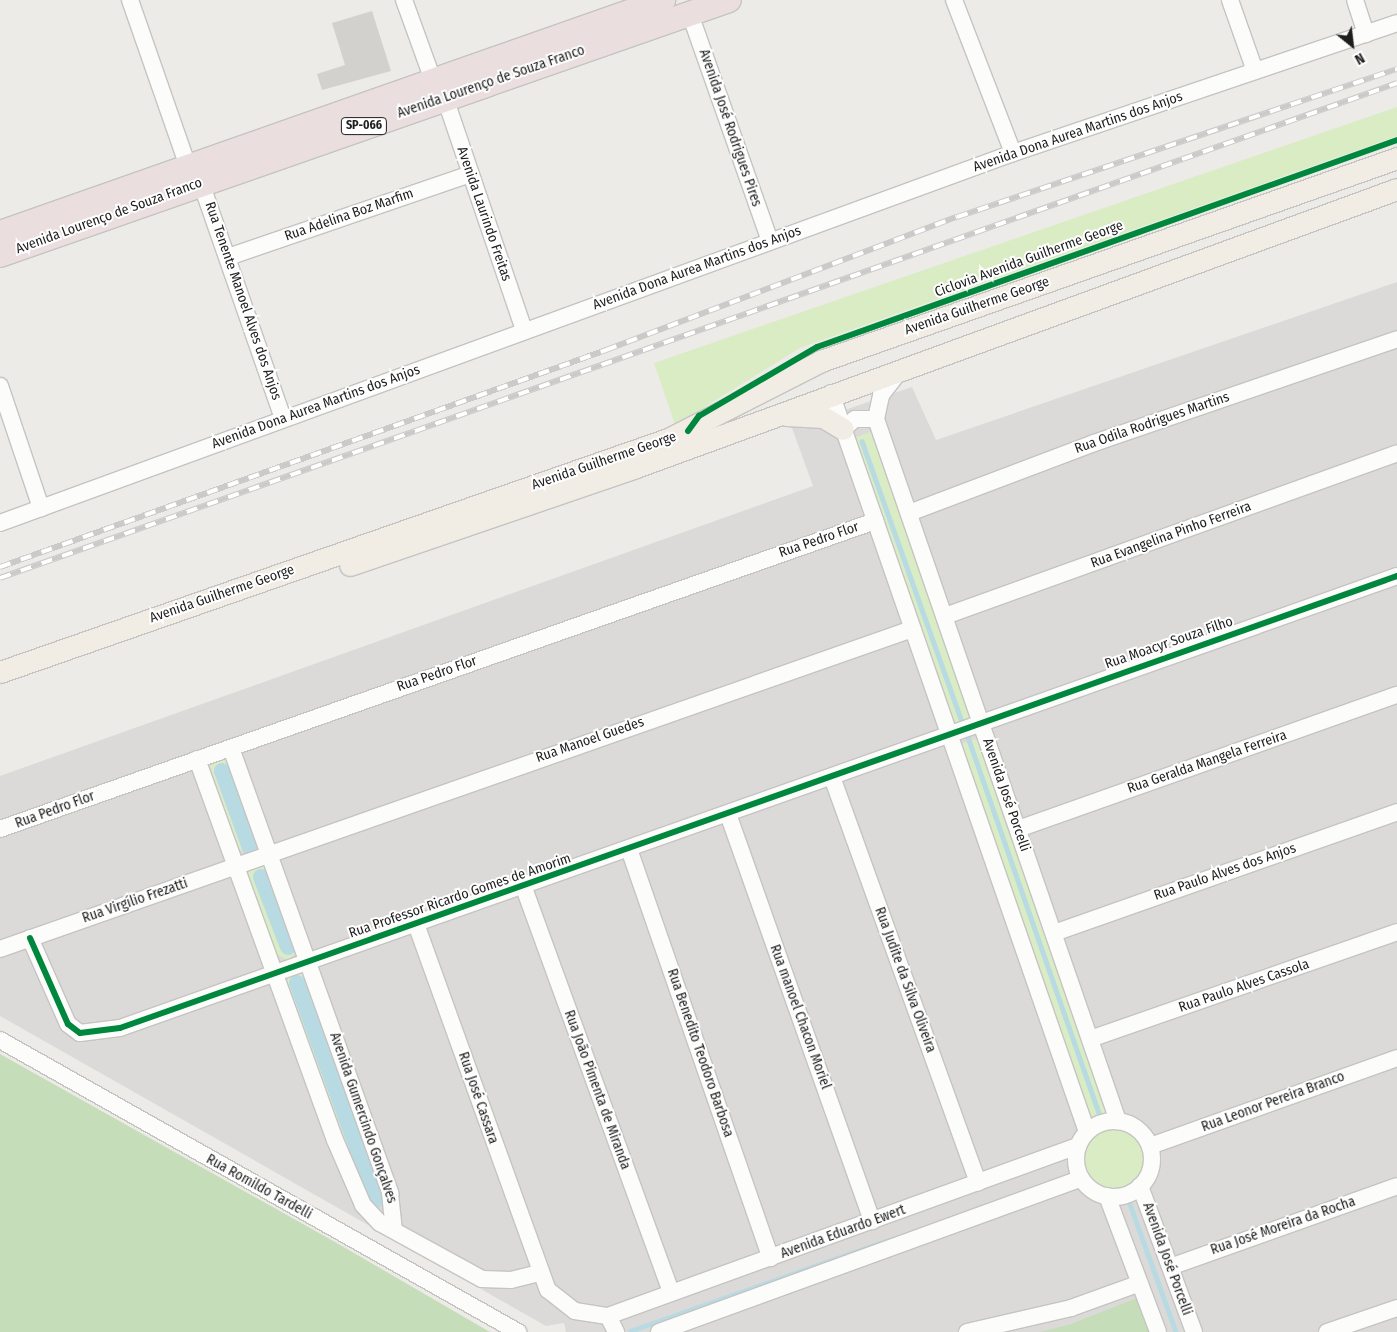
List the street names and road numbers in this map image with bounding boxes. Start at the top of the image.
street label: Avenida Lourenço de Souza Franco [395,42,587,122]
street label: Avenida José Rodrigues Pires [695,47,765,209]
street label: Avenida Dona Aurea Martins dos Anjos [971,88,1185,176]
road number: SP-066 [340,116,388,136]
street label: Avenida Laurindo Freitas [453,145,515,283]
street label: Avenida Lourenço de Souza Franco [14,174,204,258]
street label: Rua Adelina Boz Marfim [282,185,416,245]
street label: Rua Tenente Manoel Alves dos Anjos [201,200,285,402]
street label: Ciclovia Avenida Guilherme George [932,217,1126,301]
street label: Avenida Dona Aurea Martins dos Anjos [591,222,803,314]
street label: Avenida Guilherme George [902,273,1052,339]
street label: Avenida Dona Aurea Martins dos Anjos [210,361,422,453]
street label: Rua Odila Rodrigues Martins [1072,389,1232,457]
street label: Avenida Guilherme George [529,428,679,494]
street label: Rua Evangelina Pinho Ferreira [1088,498,1254,572]
street label: Rua Pedro Flor [777,518,861,562]
street label: Avenida Guilherme George [147,561,297,627]
street label: Rua Moacyr Souza Filho [1103,613,1235,673]
street label: Rua Pedro Flor [395,652,479,696]
street label: Rua Manoel Guedes [534,714,646,766]
street label: Rua Geralda Mangela Ferreira [1125,727,1289,797]
street label: Avenida José Porcelli [979,736,1033,854]
street label: Rua Pedro Flor [13,788,97,832]
street label: Rua Paulo Alves dos Anjos [1152,840,1298,904]
street label: Rua Professor Ricardo Gomes de Amorim [347,850,573,942]
street label: Rua Virgílio Frezatti [80,875,190,927]
street label: Rua Judite da Silva Oliveira [871,905,939,1055]
street label: Rua manoel Chacon Moriel [766,942,834,1092]
street label: Rua Paulo Alves Cassola [1177,956,1311,1016]
street label: Rua Benedito Teodoro Barbosa [663,967,737,1139]
street label: Rua João Pimenta de Miranda [560,1008,634,1172]
street label: Avenida Gumercindo Gonçalves [326,1030,400,1206]
street label: Rua José Cassara [454,1050,502,1146]
street label: Rua Leonor Pereira Branco [1199,1068,1347,1136]
street label: Rua Romildo Tardelli [203,1151,315,1223]
street label: Rua José Moreira da Rocha [1208,1193,1358,1259]
street label: Avenida José Porcelli [1139,1200,1195,1318]
street label: Avenida Eduardo Ewert [778,1202,908,1262]

